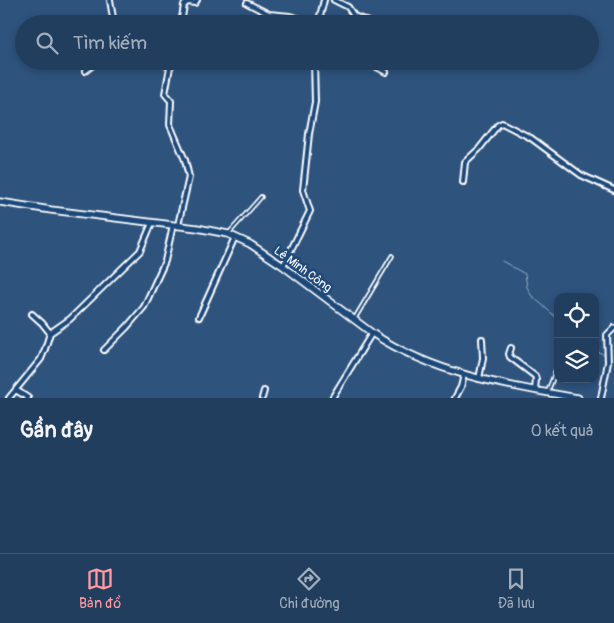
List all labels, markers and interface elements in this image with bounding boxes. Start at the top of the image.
search box [15,15,599,70]
icon: search [33,29,61,57]
text: Tìm kiếm [73,31,147,55]
street label: Lê Minh Công [271,243,335,296]
map controls [554,293,599,383]
button: locate [554,293,599,338]
button: layers [554,338,599,383]
text: Gần đây [20,417,93,444]
text: 0 kết quả [531,421,594,441]
tab: Bản đồ [79,565,121,612]
tab: Chỉ đường [279,565,340,612]
tab: Đã lưu [498,565,535,612]

